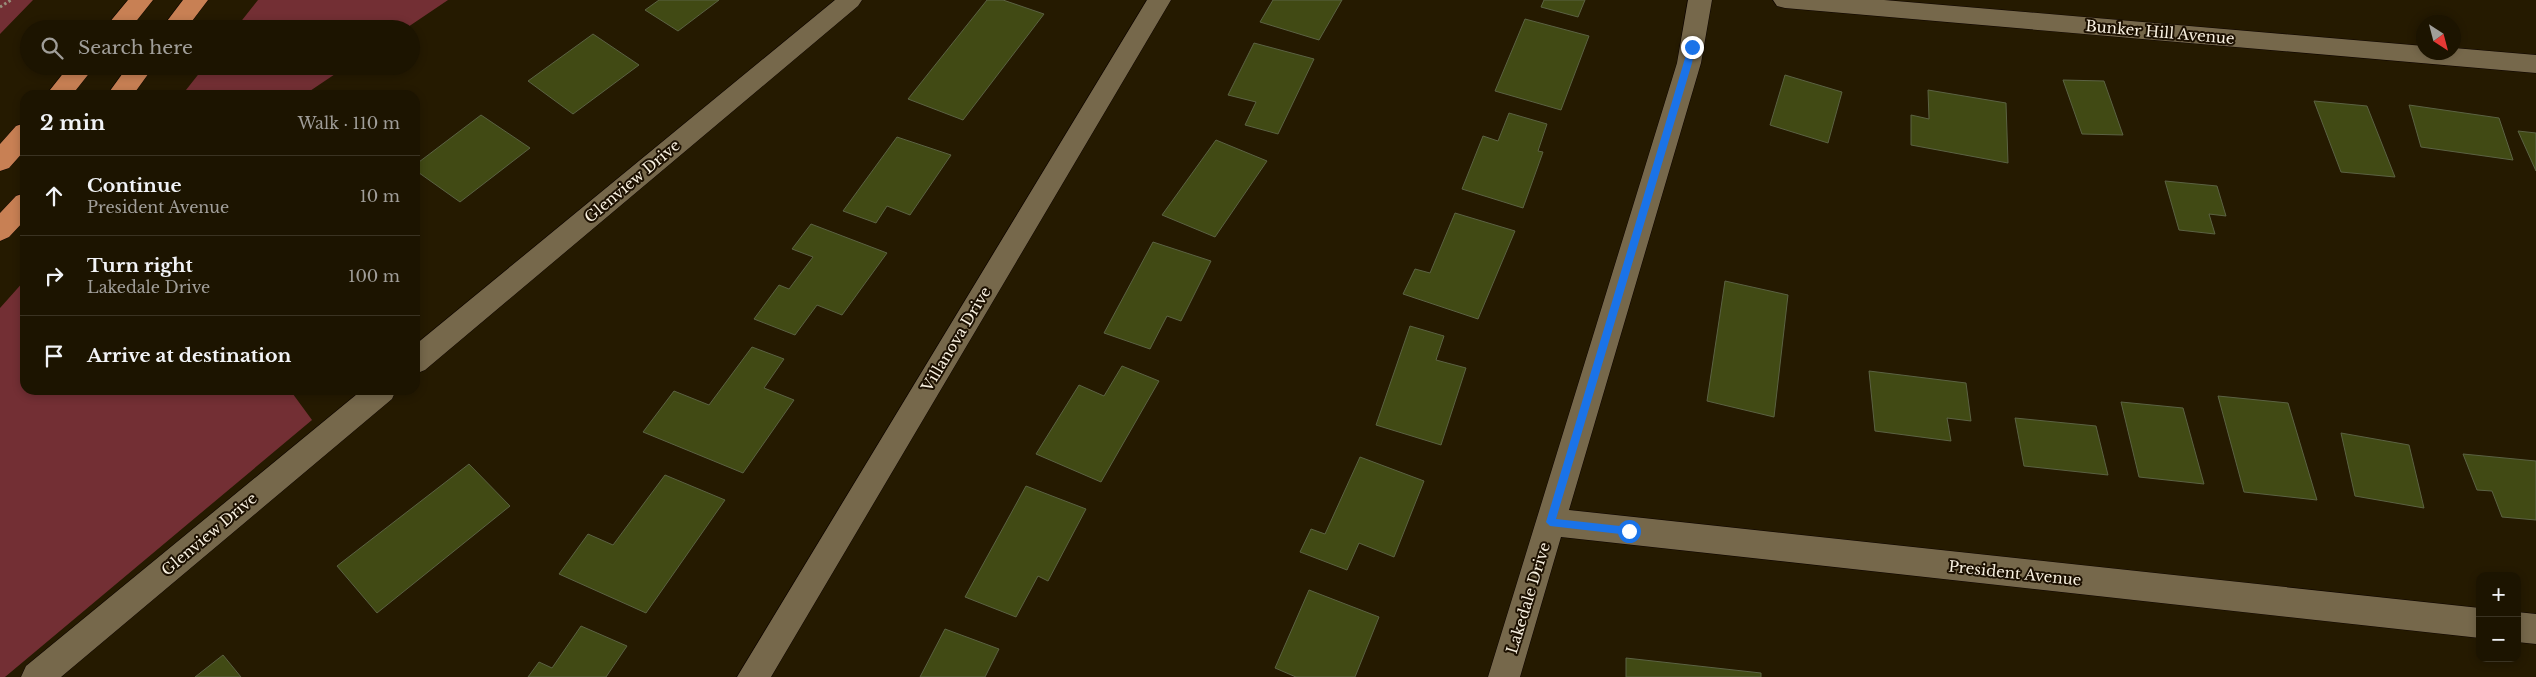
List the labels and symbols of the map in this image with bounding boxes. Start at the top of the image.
north arrow [2416,15,2461,60]
street label: Bunker Hill Avenue [2085,16,2235,48]
route end [1681,36,1704,59]
street label: Glenview Drive [580,136,684,226]
street label: Villanova Drive [917,283,995,396]
street label: Glenview Drive [157,489,261,579]
route start [1618,520,1641,543]
street label: Lakedale Drive [1502,540,1554,656]
street label: President Avenue [1948,557,2082,589]

